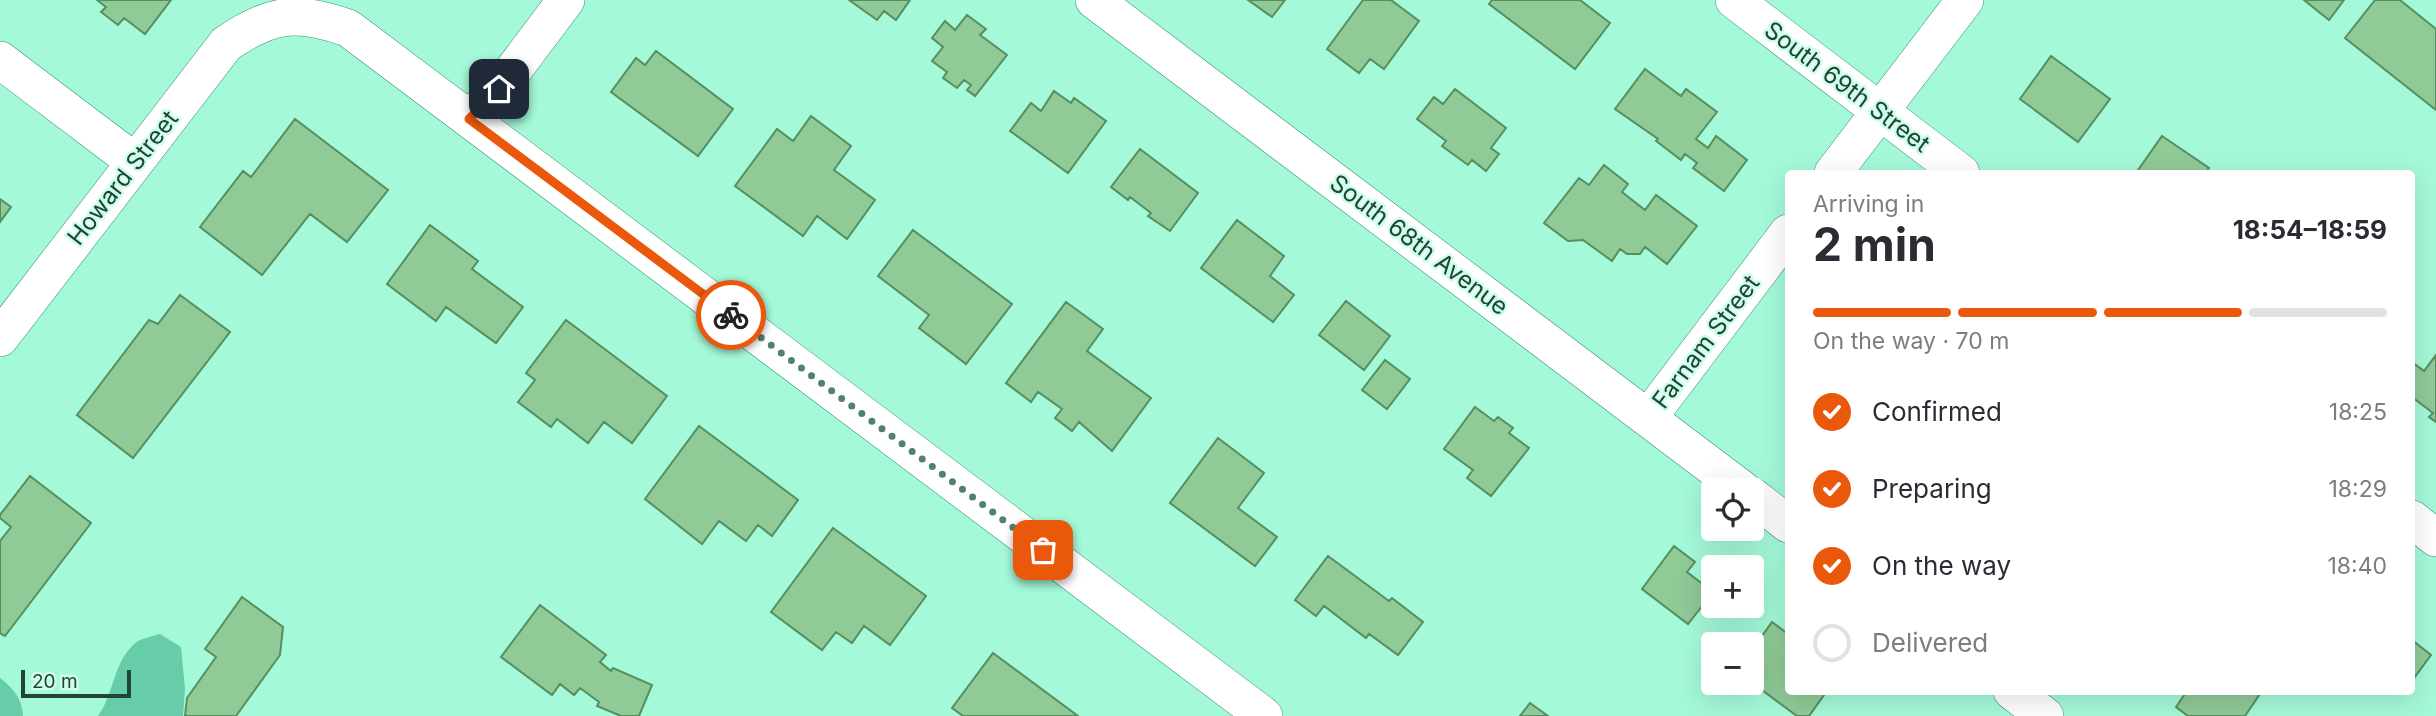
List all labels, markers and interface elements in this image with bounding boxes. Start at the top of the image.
street label: South 69th Street [1759,15,1936,158]
pin [469,59,529,119]
icon: home [480,70,518,108]
street label: Howard Street [61,105,184,251]
street label: South 68th Avenue [1324,168,1514,321]
text: Arriving in [1813,190,1924,218]
text: 18:54–18:59 [2233,214,2387,245]
text: 2 min [1813,216,1936,272]
street label: Farnam Street [1646,269,1765,414]
courier [696,280,766,350]
icon: bike [712,296,750,334]
text: On the way · 70 m [1813,327,2009,355]
icon: check [1813,393,1851,431]
text: Confirmed [1872,396,2002,427]
text: 18:25 [2329,398,2387,426]
icon: check [1813,470,1851,508]
text: Preparing [1872,473,1992,504]
text: 18:29 [2329,475,2387,503]
map controls [1701,478,1764,695]
button: locate [1701,478,1764,541]
pin [1013,520,1073,580]
icon: bag [1024,531,1062,569]
icon: check [1813,547,1851,585]
text: On the way [1872,550,2011,581]
text: 18:40 [2327,552,2387,580]
button: + [1701,555,1764,618]
text: Delivered [1872,627,1988,658]
button: − [1701,632,1764,695]
scale bar [21,667,131,699]
text: 20 m [32,670,78,693]

